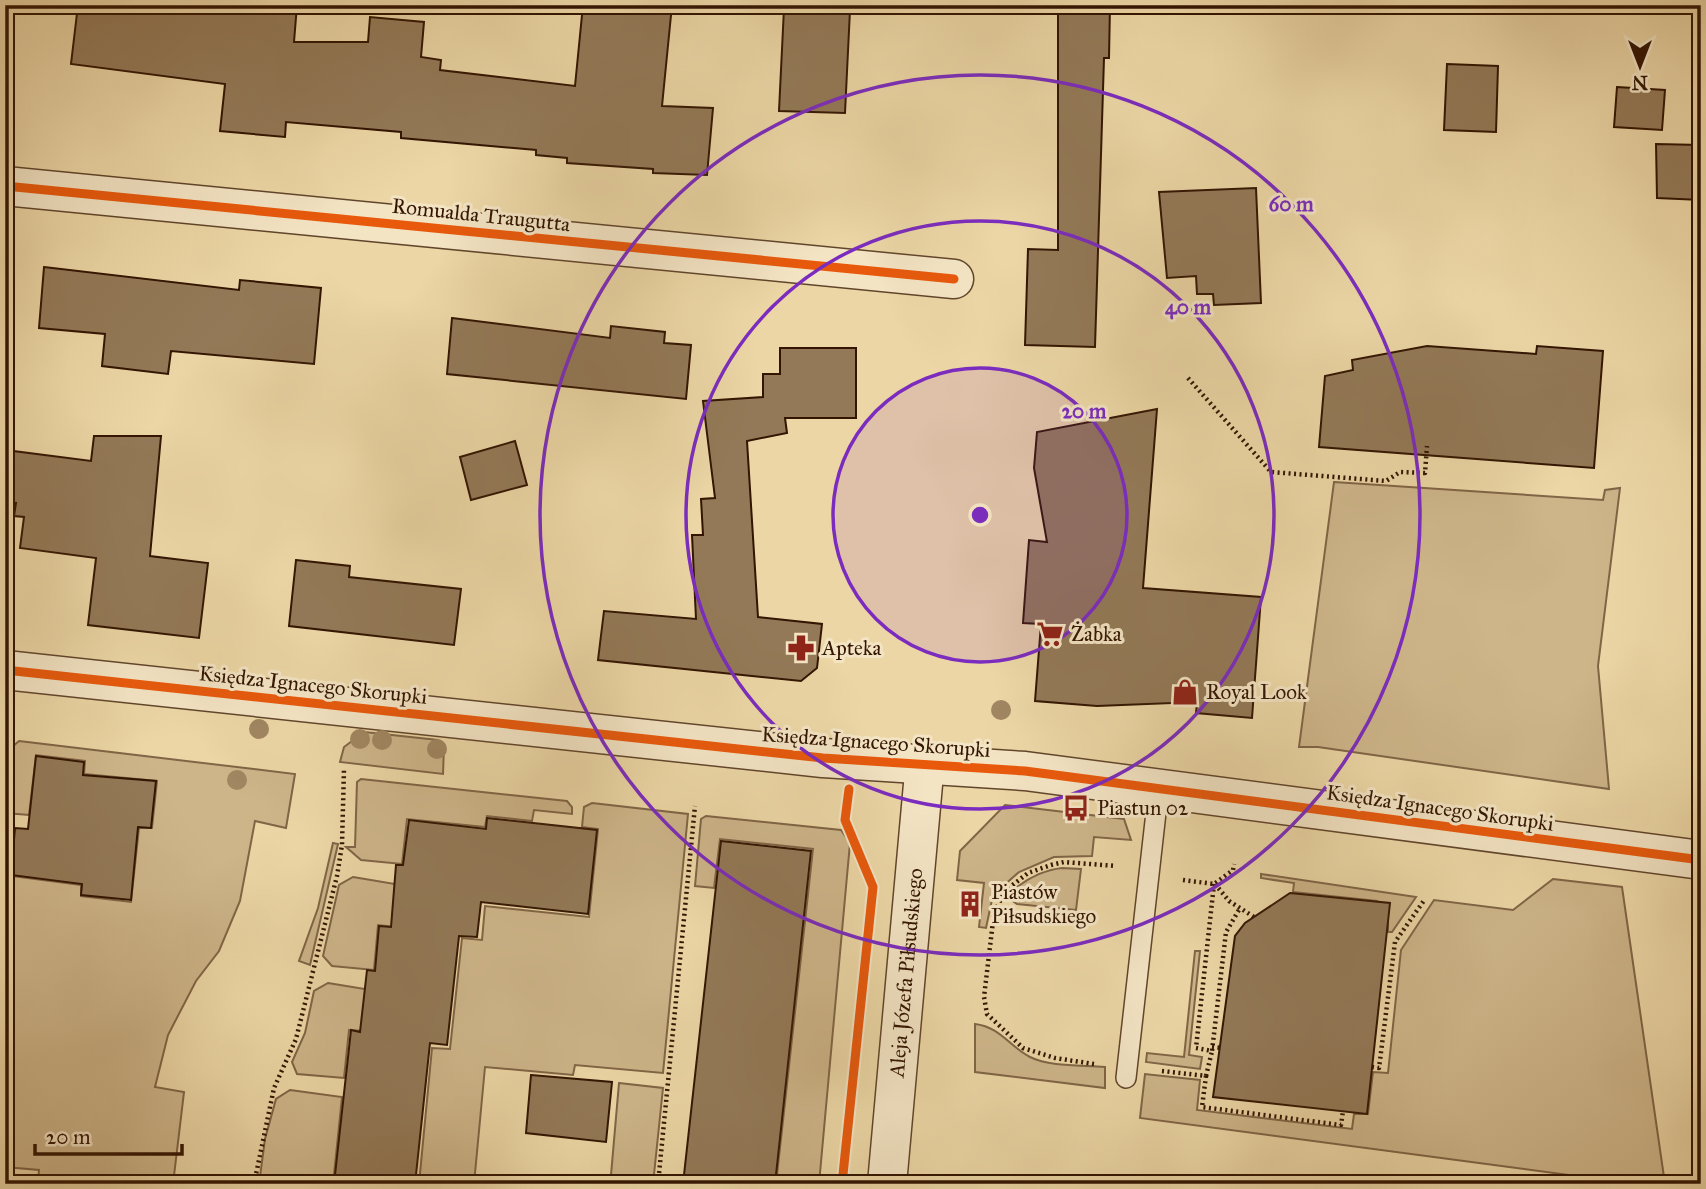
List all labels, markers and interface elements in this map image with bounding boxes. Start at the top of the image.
north arrow [1604,32,1674,102]
text: N [1632,71,1648,94]
text: 60 m [1268,191,1314,217]
street label: Romualda Traugutta [391,193,572,237]
text: 40 m [1165,294,1211,320]
text: 20 m [1062,398,1107,424]
centre of rings [968,503,992,527]
supermarket icon: Żabka [1035,619,1065,649]
place label: Żabka [1071,621,1122,647]
pharmacy icon: Apteka [786,633,816,663]
place label: Apteka [821,635,882,661]
street label: Księdza Ignacego Skorupki [198,660,429,710]
shop icon: Royal Look [1170,677,1200,707]
place label: Royal Look [1206,679,1307,705]
street label: Księdza Ignacego Skorupki [761,721,992,763]
street label: Księdza Ignacego Skorupki [1325,779,1556,837]
bus stop icon: Piastun 02 [1061,793,1091,823]
place label: Piastun 02 [1097,795,1189,821]
street label: Aleja Józefa Piłsudskiego [884,867,928,1080]
place label: Piastów Piłsudskiego [991,879,1096,929]
building icon: Piastów Piłsudskiego [955,889,985,919]
scale bar [35,1112,182,1156]
text: 20 m [46,1124,91,1150]

